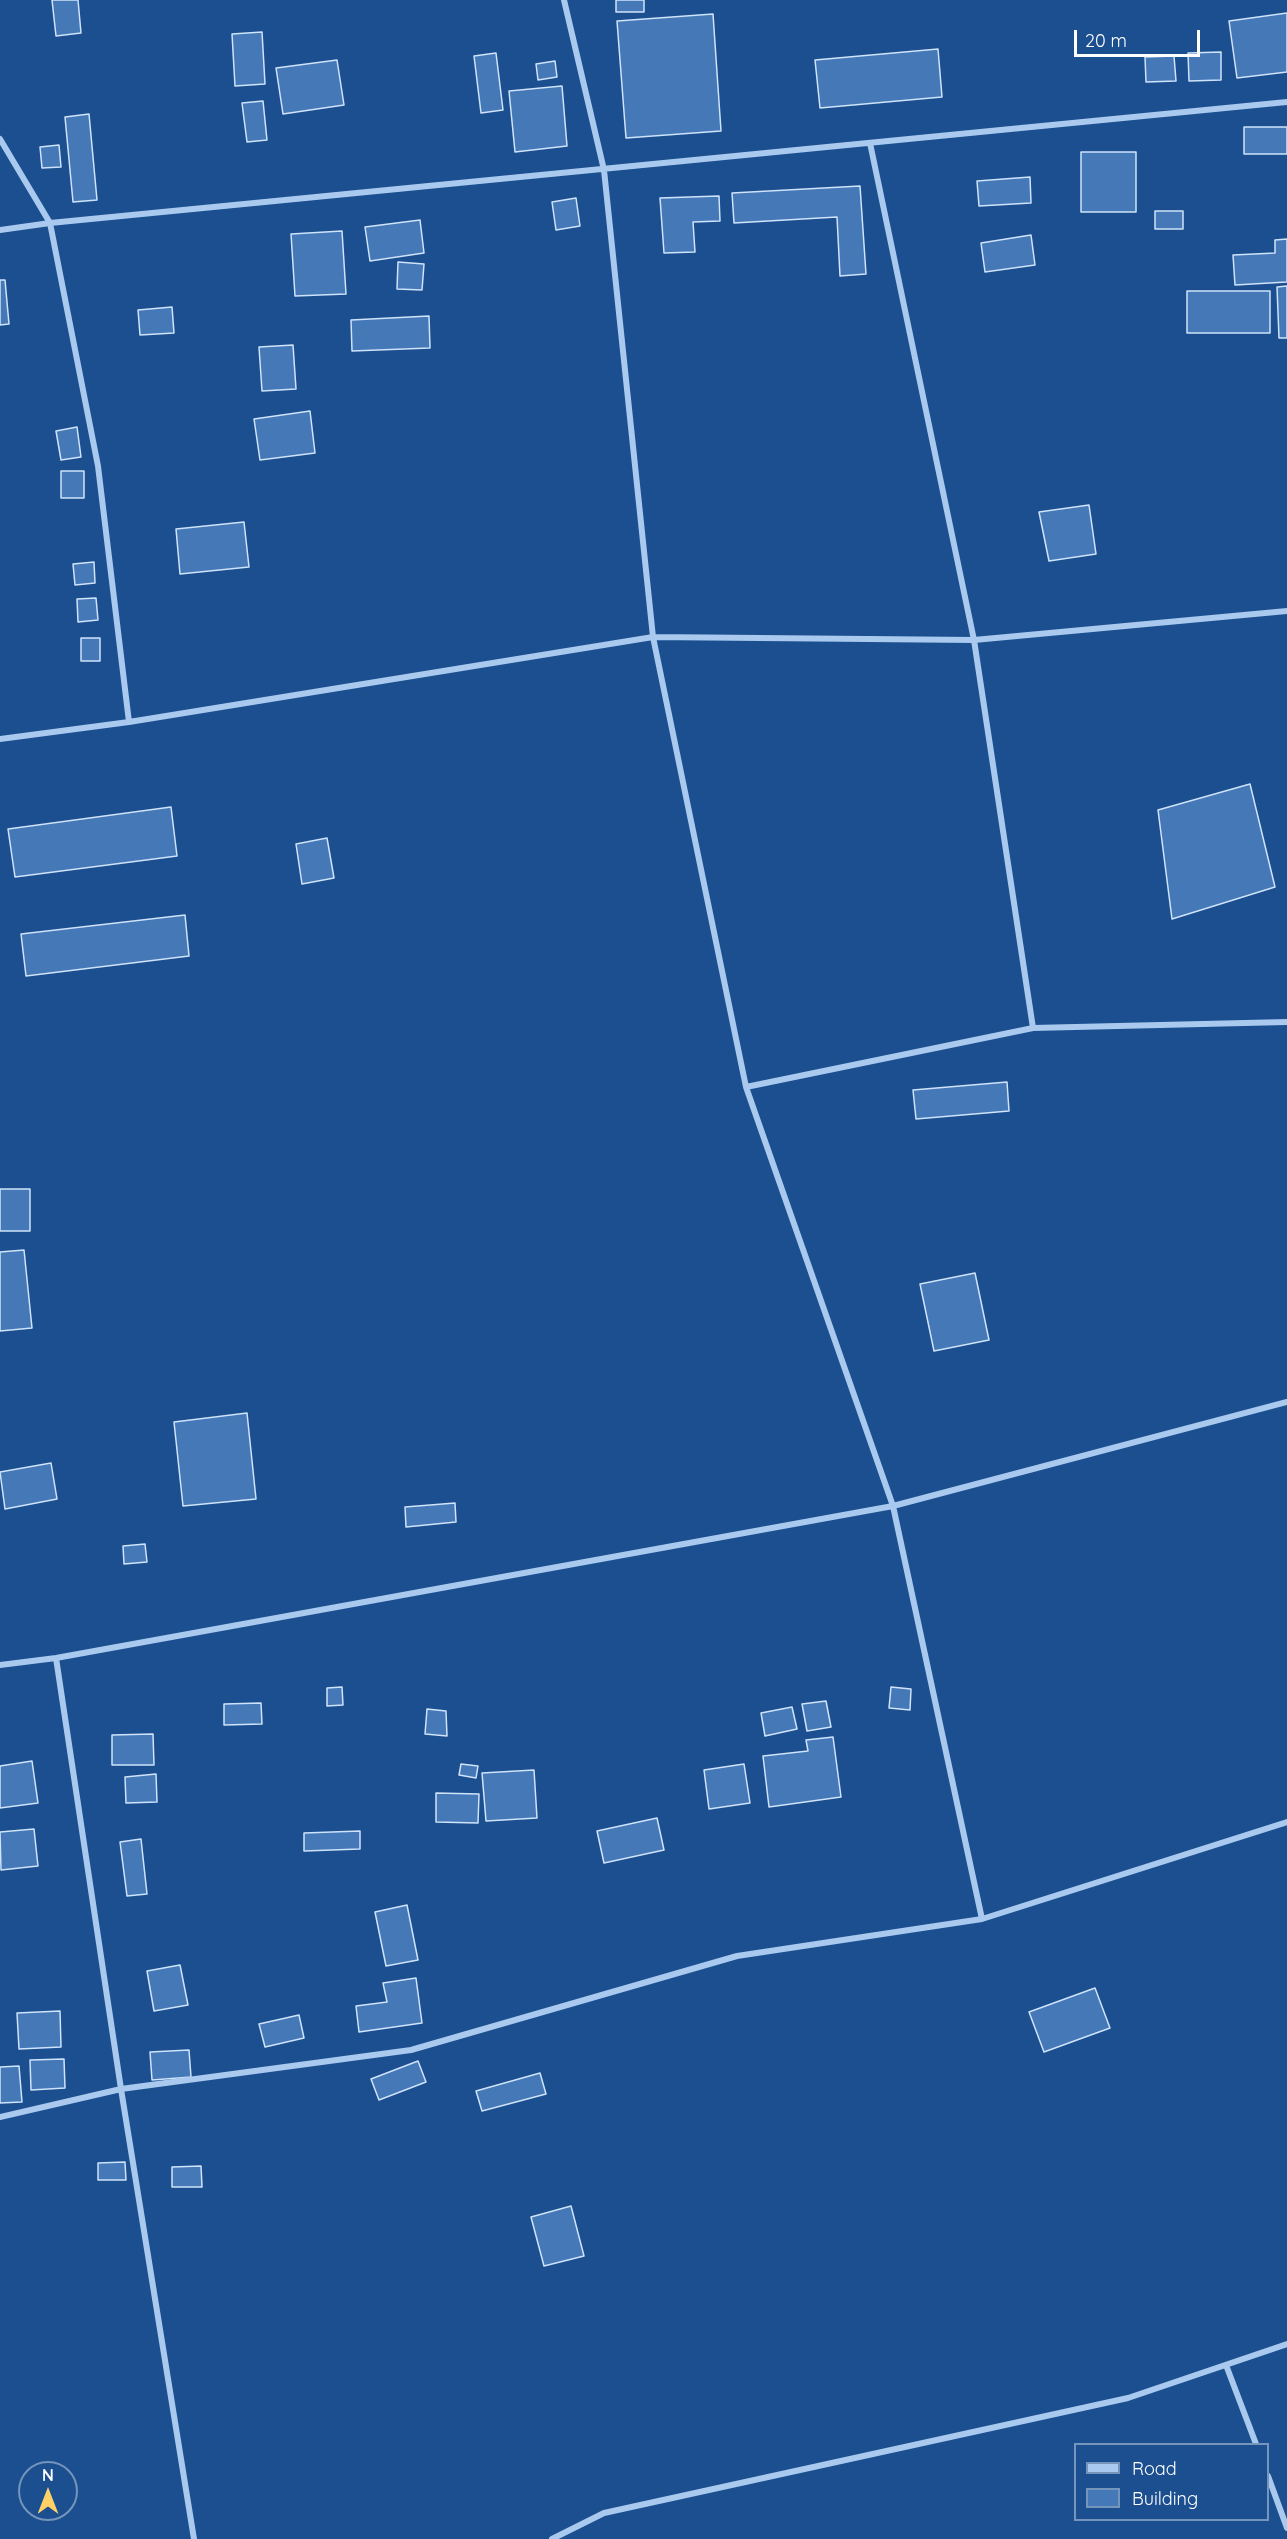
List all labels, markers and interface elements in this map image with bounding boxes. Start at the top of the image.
scale bar [1077,18,1203,56]
text: 20 m [1085,29,1127,52]
legend [1074,2443,1269,2521]
text: Road [1132,2457,1177,2480]
north arrow [18,2461,78,2521]
text: N [42,2465,54,2485]
text: Building [1132,2487,1198,2510]

